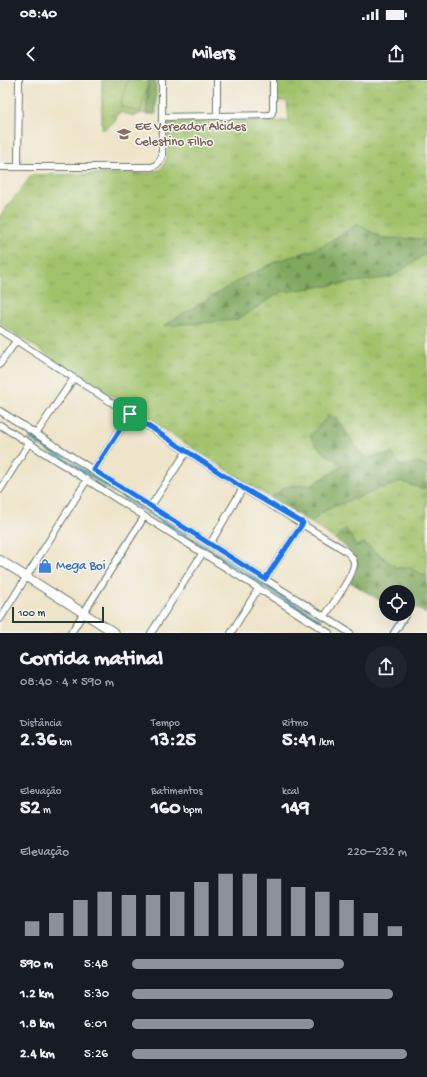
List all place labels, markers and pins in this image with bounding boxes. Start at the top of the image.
place label: EE Vereador Alcides Celestino Filho [135,120,247,150]
school or university icon: EE Vereador Alcides Celestino Filho [116,126,132,142]
pin [113,397,147,431]
shop icon: Mega Boi [37,558,53,574]
place label: Mega Boi [56,559,106,574]

